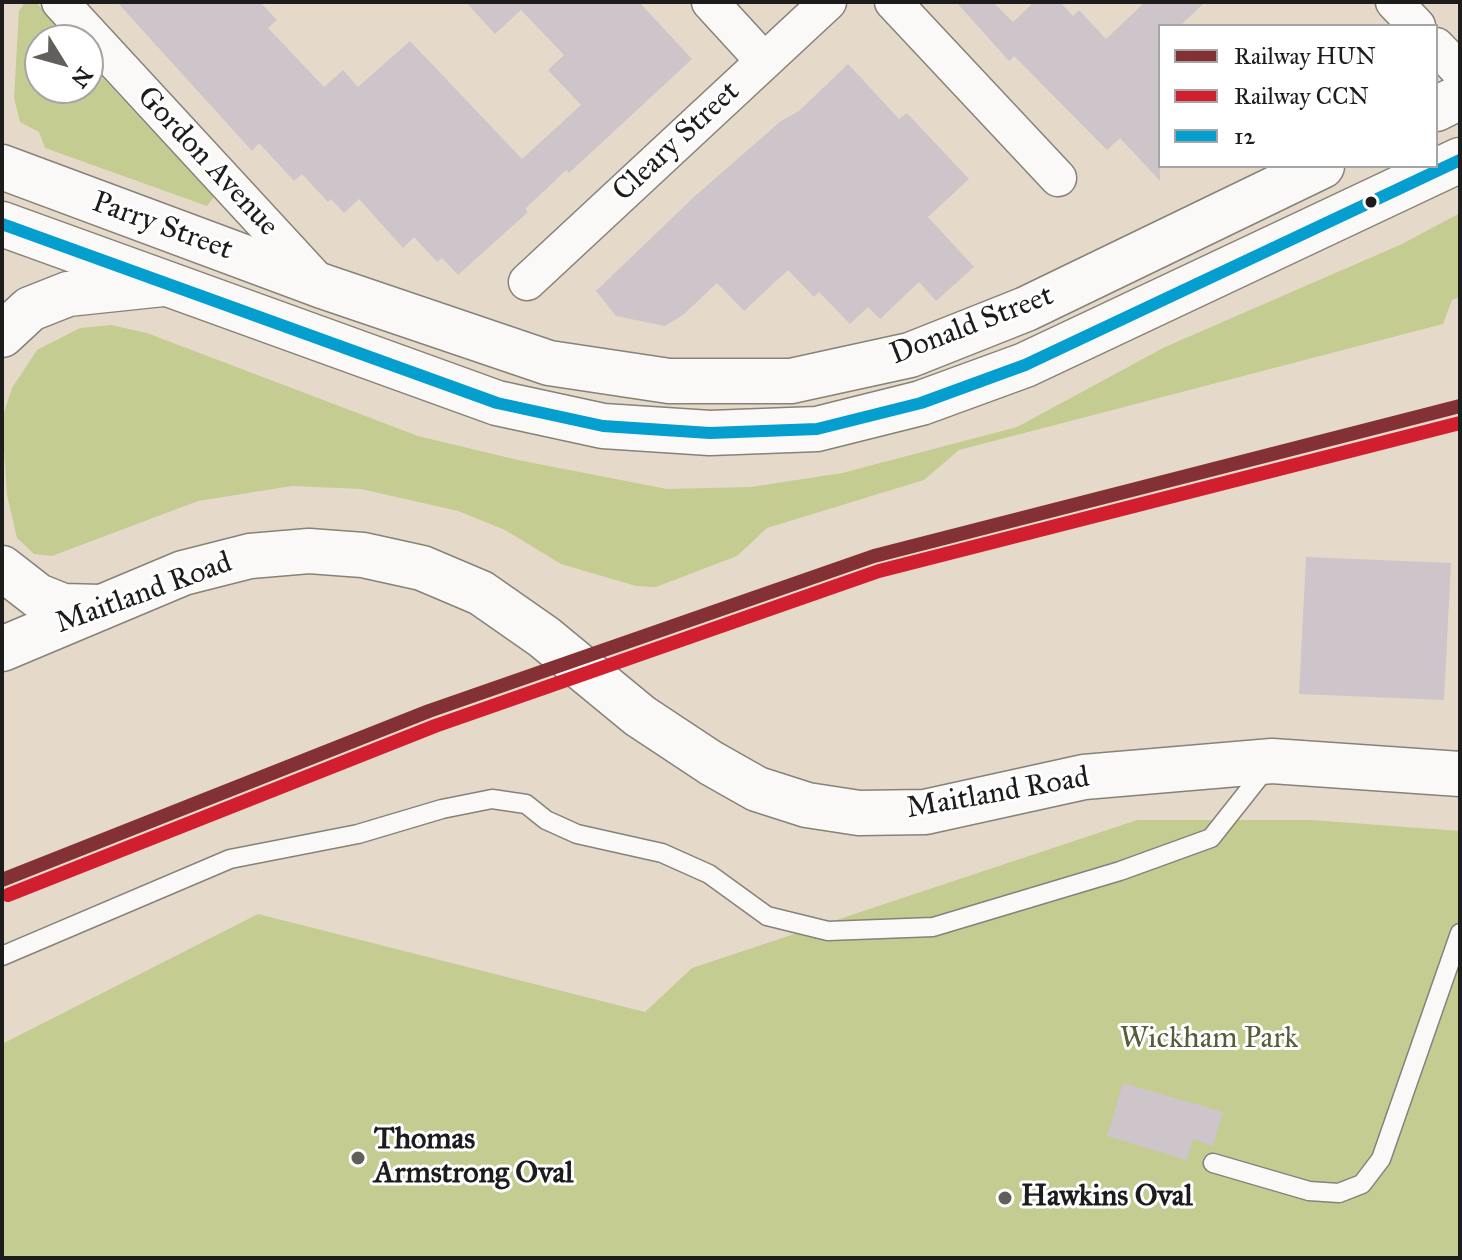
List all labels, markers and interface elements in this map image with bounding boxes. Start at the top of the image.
north arrow [24,24,104,104]
legend [1158,24,1438,168]
text: Railway HUN [1234,41,1376,71]
text: N [66,62,98,93]
street label: Cleary Street [606,74,748,210]
street label: Gordon Avenue [129,80,285,244]
text: Railway CCN [1234,81,1369,111]
text: 12 [1234,121,1255,151]
street label: Parry Street [87,185,237,269]
unlabelled marker [1363,194,1379,210]
street label: Donald Street [885,278,1059,374]
street label: Maitland Road [51,545,237,643]
street label: Maitland Road [904,760,1092,828]
park label: Wickham Park [1120,1022,1298,1058]
place label: Thomas Armstrong Oval [374,1123,573,1194]
marker: Thomas Armstrong Oval [349,1149,367,1167]
place label: Hawkins Oval [1021,1180,1193,1216]
marker: Hawkins Oval [996,1189,1014,1207]

